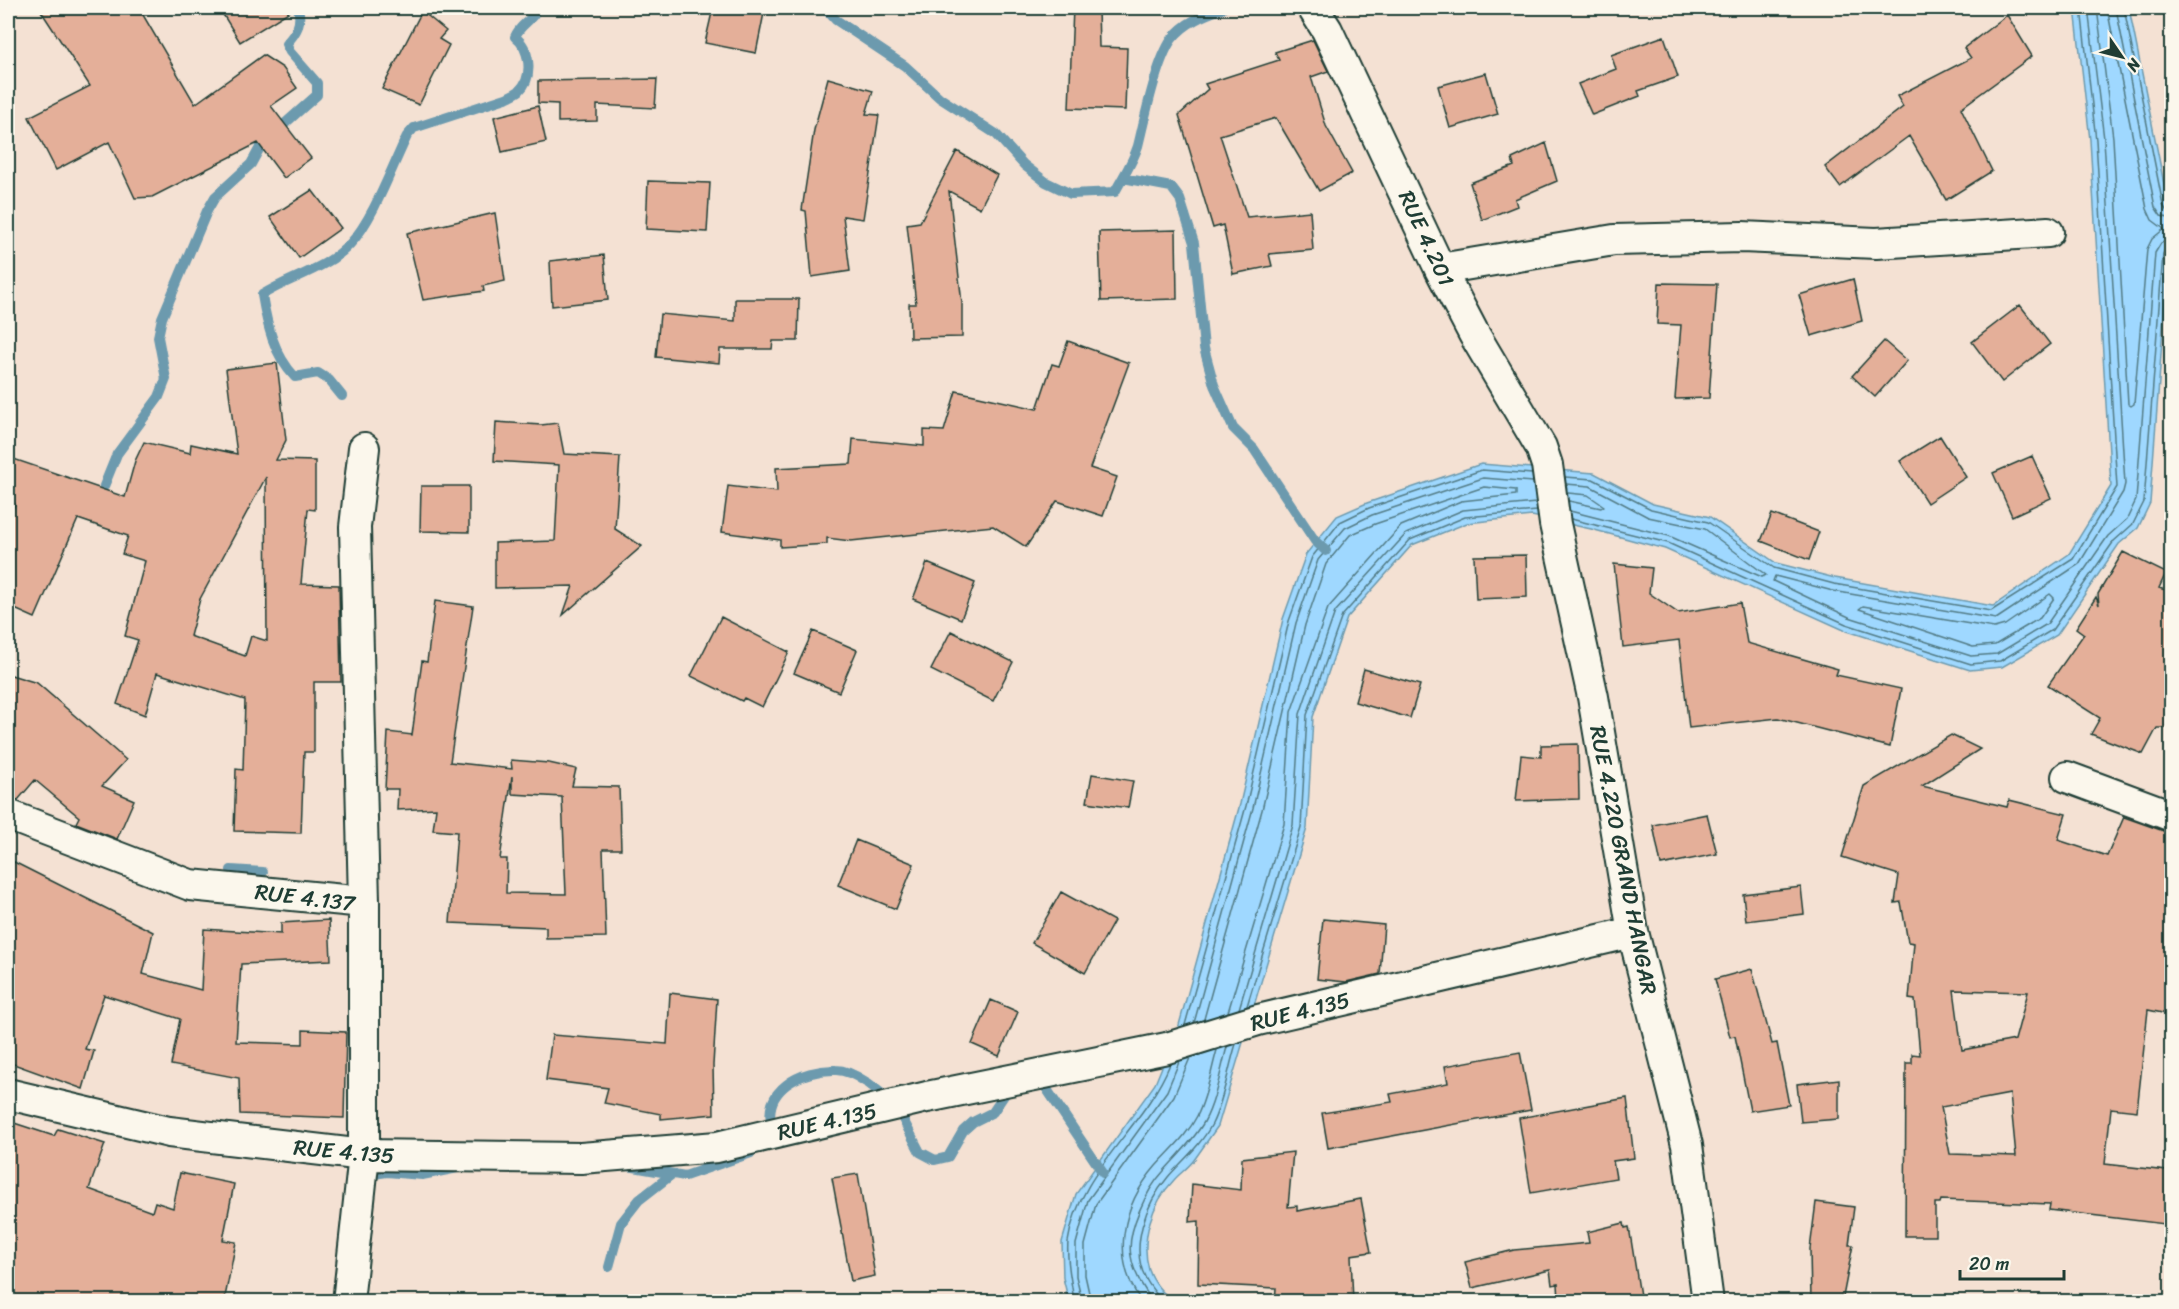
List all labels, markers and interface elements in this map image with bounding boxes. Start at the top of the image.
north arrow [2092,27,2152,87]
text: N [2118,52,2150,79]
street label: RUE 4.201 [1387,184,1466,293]
street label: RUE 4.220 GRAND HANGAR [1578,722,1669,998]
street label: RUE 4.137 [253,872,359,923]
street label: RUE 4.135 [1246,980,1354,1043]
street label: RUE 4.135 [773,1091,881,1152]
street label: RUE 4.135 [292,1128,396,1175]
scale bar [1960,1243,2064,1281]
text: 20 m [1969,1248,2009,1280]

